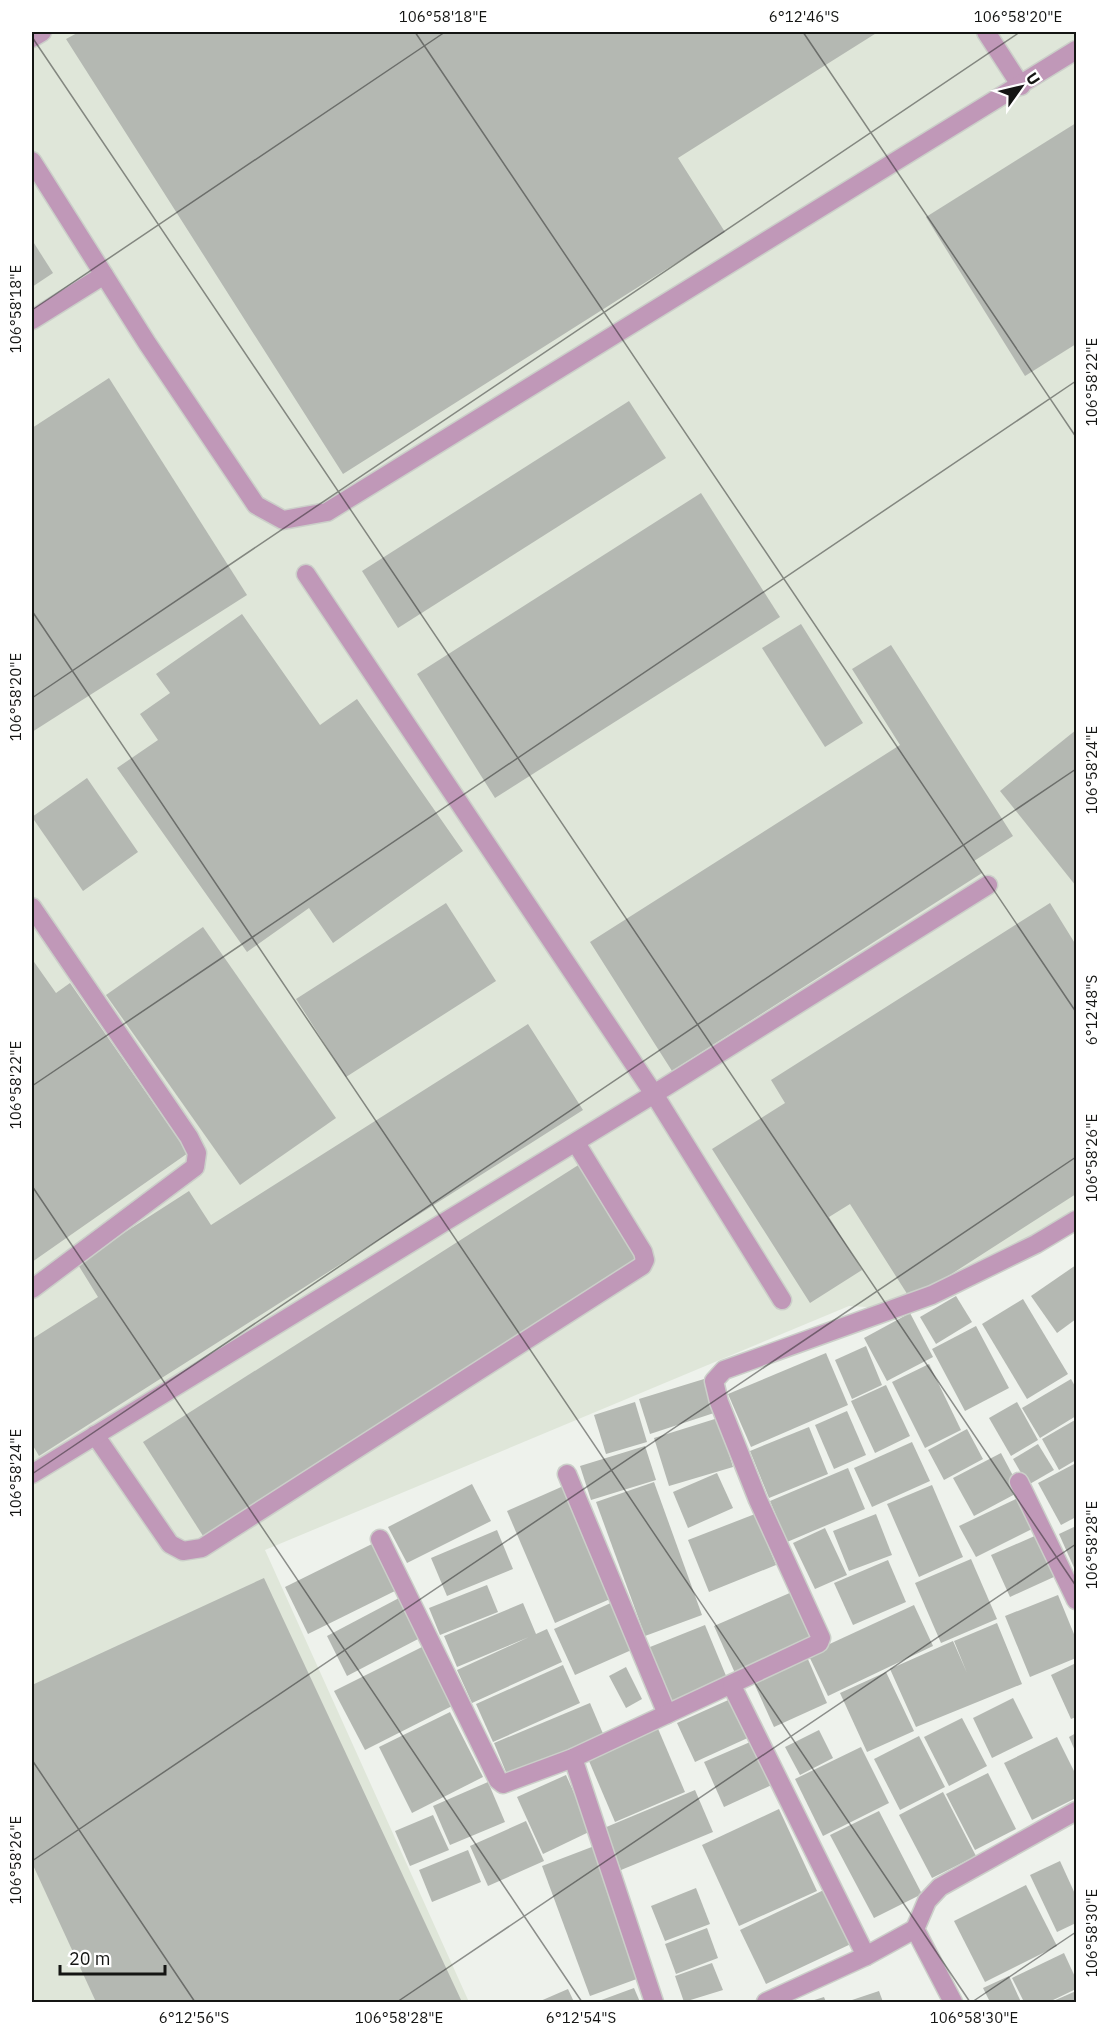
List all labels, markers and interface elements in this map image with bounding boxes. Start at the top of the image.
text: 106°58'18"E [399,7,487,26]
text: 6°12'46"S [769,7,839,26]
text: 106°58'20"E [974,7,1062,26]
north arrow [991,57,1051,117]
text: U [1022,68,1045,89]
text: 106°58'18"E [6,265,25,353]
text: 106°58'22"E [1082,338,1101,426]
text: 106°58'20"E [6,653,25,741]
text: 106°58'24"E [1082,726,1101,814]
text: 6°12'48"S [1082,975,1101,1045]
text: 106°58'22"E [6,1041,25,1129]
text: 106°58'26"E [1082,1114,1101,1202]
text: 106°58'24"E [6,1429,25,1517]
text: 106°58'28"E [1082,1501,1101,1589]
text: 106°58'26"E [6,1816,25,1904]
text: 106°58'30"E [1082,1889,1101,1977]
scale bar [60,1938,165,1976]
text: 20 m [69,1947,111,1970]
text: 6°12'56"S [159,2008,229,2027]
text: 106°58'28"E [355,2008,443,2027]
text: 6°12'54"S [546,2008,616,2027]
text: 106°58'30"E [930,2008,1018,2027]

